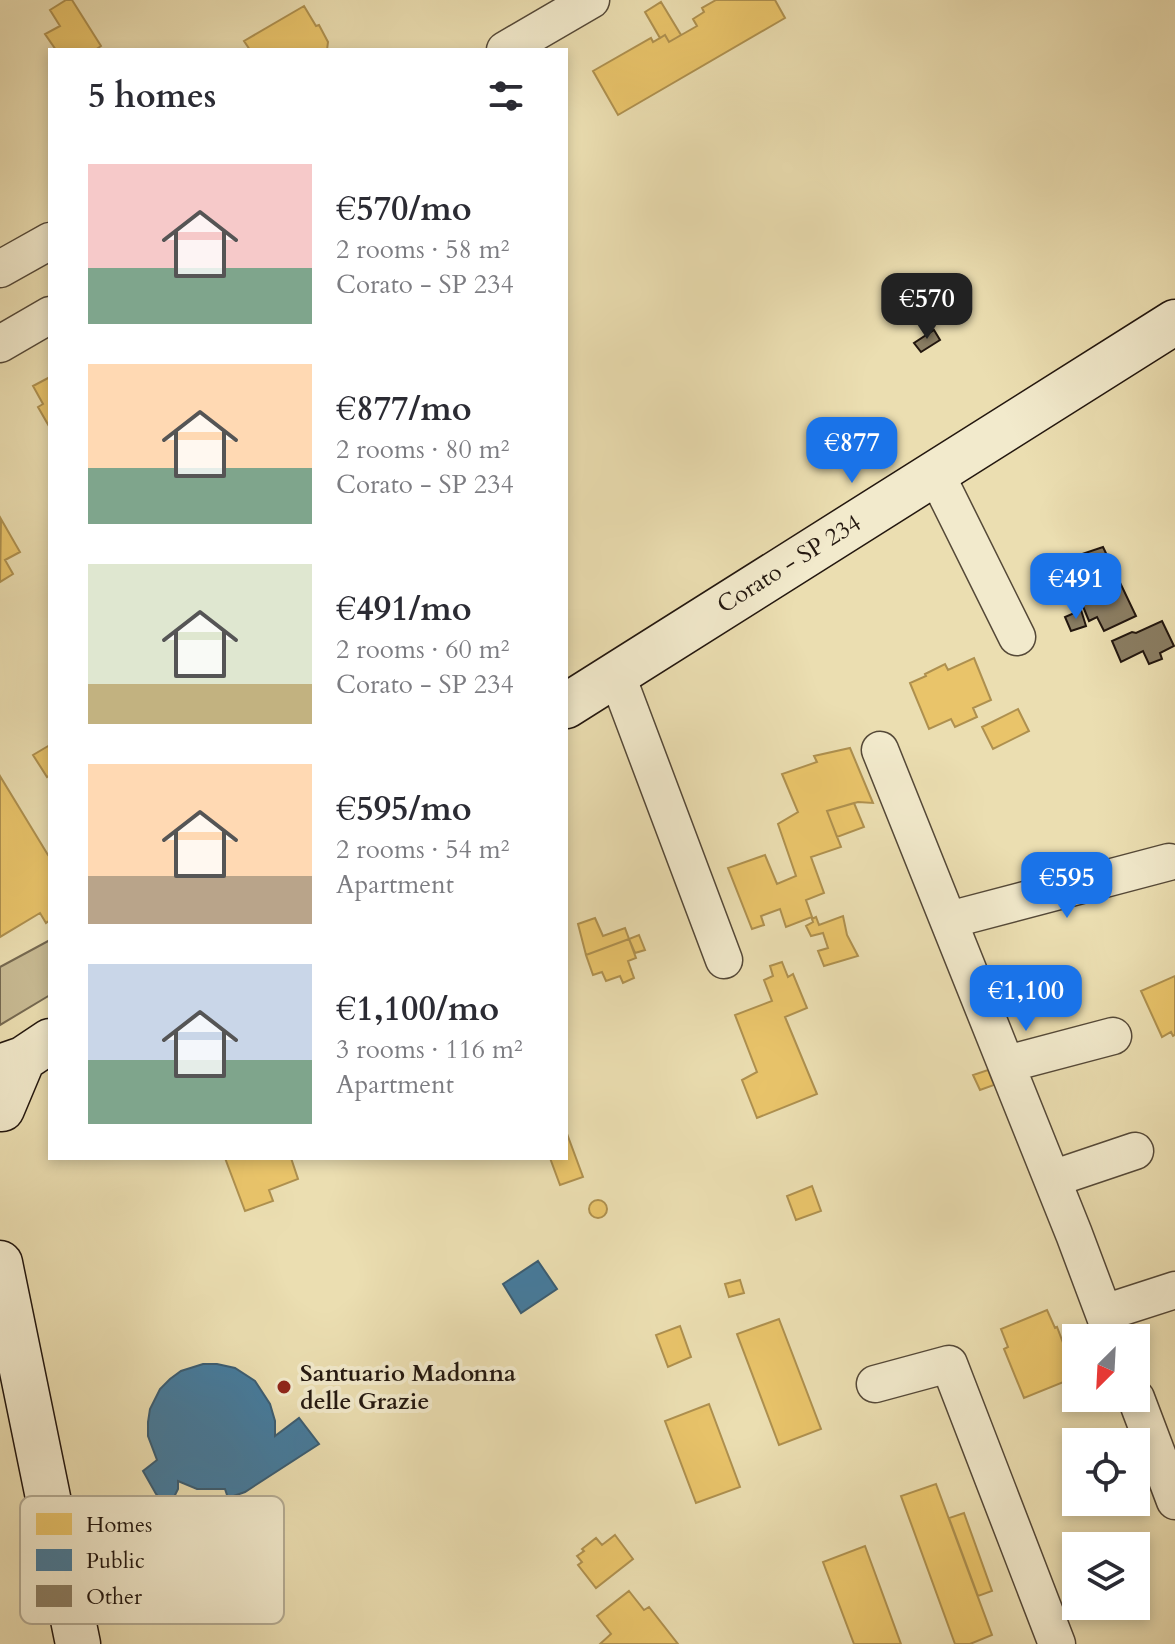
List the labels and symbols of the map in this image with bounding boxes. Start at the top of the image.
pin: €570 [880,273,974,341]
pin: €877 [805,417,899,485]
street label: Corato - SP 234 [711,507,867,621]
pin: €491 [1029,553,1123,621]
pin: €595 [1020,852,1114,920]
pin: €1,100 [961,965,1091,1033]
north arrow [1062,1324,1150,1412]
place label: Santuario Madonna delle Grazie [300,1357,516,1418]
marker: Santuario Madonna delle Grazie [275,1378,293,1396]
legend [20,1496,284,1624]
text: Homes [86,1510,152,1540]
text: Public [86,1546,145,1576]
text: Other [86,1582,143,1612]

